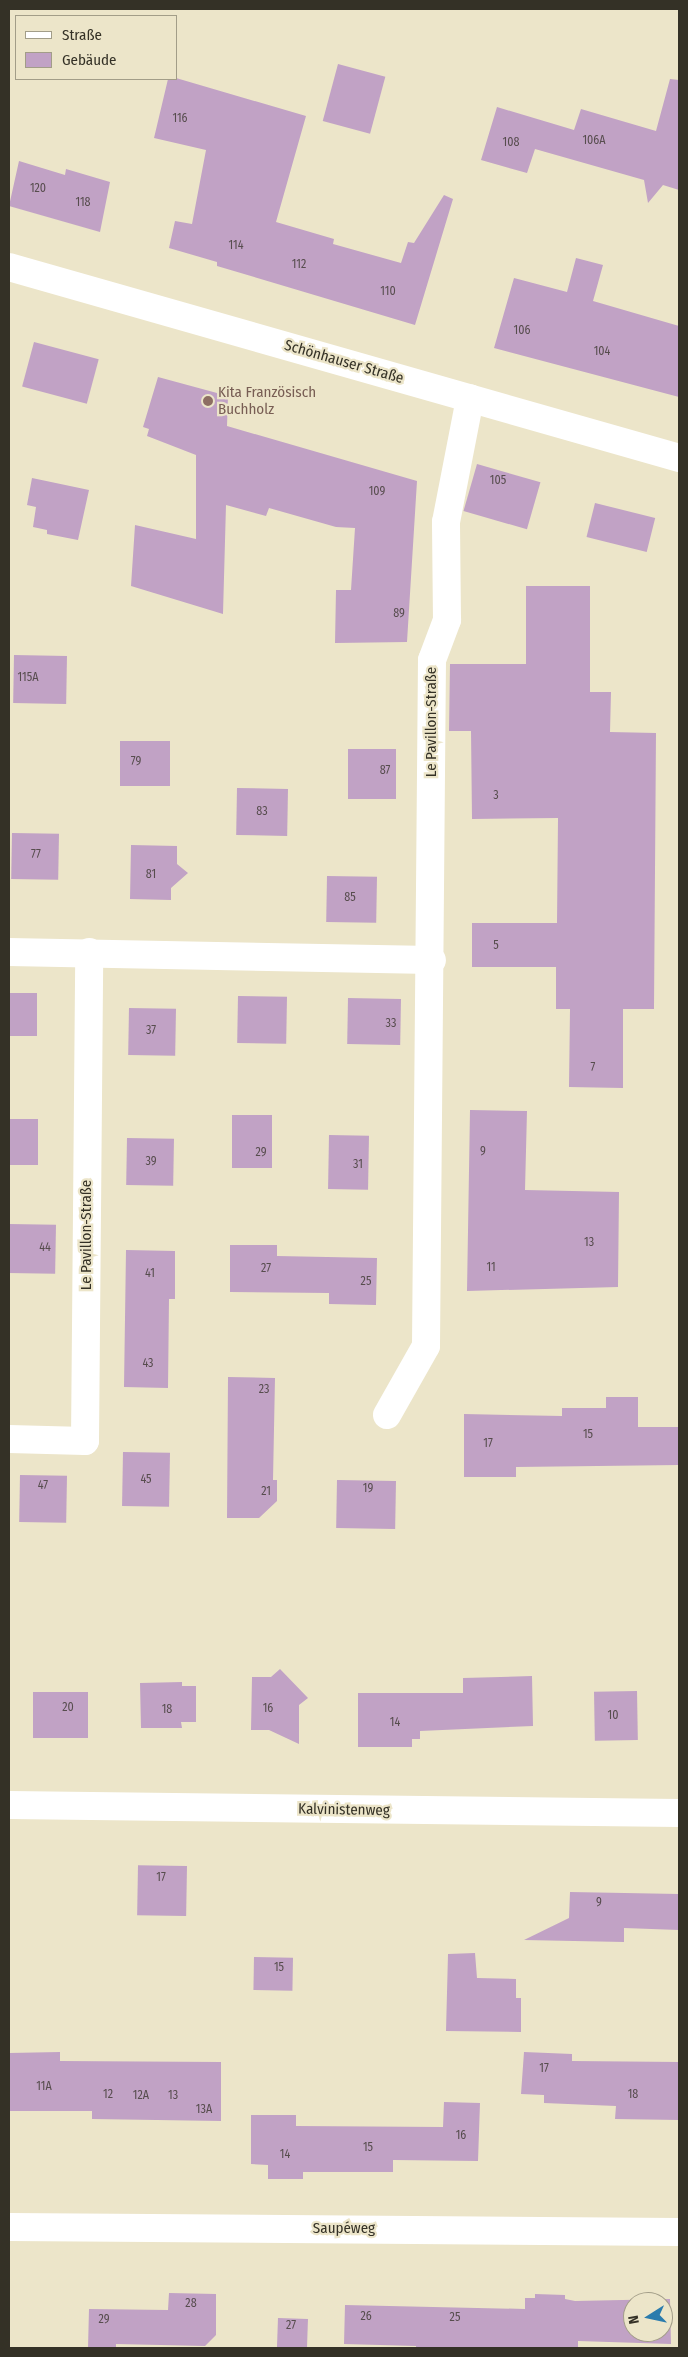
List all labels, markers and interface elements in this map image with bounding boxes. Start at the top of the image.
legend [15,15,178,80]
text: Straße [62,26,102,44]
text: Gebäude [62,51,117,69]
house number: 116 [172,112,188,126]
house number: 106A [582,134,606,148]
house number: 108 [503,136,519,150]
house number: 120 [30,182,46,196]
house number: 118 [75,196,91,210]
house number: 114 [229,239,243,253]
house number: 112 [292,258,306,272]
house number: 110 [380,285,396,299]
house number: 106 [514,324,530,338]
street label: Schönhauser Straße [282,336,406,388]
house number: 104 [594,345,610,359]
place label: Kita Französisch Buchholz [218,383,316,418]
marker: Kita Französisch Buchholz [202,395,214,407]
house number: 105 [490,474,506,488]
house number: 109 [369,485,385,499]
house number: 89 [393,607,405,621]
street label: Le Pavillon-Straße [423,667,441,777]
house number: 115A [17,671,39,685]
house number: 79 [131,755,141,769]
house number: 87 [380,764,390,778]
house number: 3 [493,789,499,803]
house number: 83 [256,805,268,819]
house number: 77 [31,848,41,862]
house number: 81 [146,868,156,882]
house number: 85 [344,891,356,905]
house number: 5 [493,939,499,953]
house number: 33 [386,1017,396,1031]
house number: 37 [146,1024,156,1038]
house number: 7 [591,1061,595,1075]
house number: 9 [480,1145,486,1159]
house number: 29 [255,1146,267,1160]
house number: 39 [145,1155,157,1169]
house number: 31 [353,1158,363,1172]
street label: Le Pavillon-Straße [78,1180,96,1290]
house number: 13 [584,1236,594,1250]
house number: 44 [39,1241,51,1255]
house number: 11 [486,1261,496,1275]
house number: 27 [261,1262,271,1276]
house number: 41 [145,1267,155,1281]
house number: 25 [361,1275,371,1289]
house number: 43 [142,1357,154,1371]
house number: 23 [259,1383,269,1397]
house number: 15 [583,1428,593,1442]
house number: 17 [483,1437,493,1451]
house number: 45 [140,1473,152,1487]
house number: 47 [38,1479,48,1493]
house number: 19 [363,1482,373,1496]
house number: 21 [261,1485,271,1499]
house number: 20 [62,1701,74,1715]
house number: 16 [263,1702,273,1716]
house number: 18 [162,1703,172,1717]
house number: 10 [608,1709,618,1723]
house number: 14 [390,1716,400,1730]
street label: Kalvinistenweg [298,1800,390,1820]
house number: 17 [156,1871,166,1885]
house number: 9 [596,1896,602,1910]
house number: 15 [274,1961,284,1975]
house number: 17 [539,2062,549,2076]
house number: 11A [36,2080,52,2094]
house number: 12 [103,2088,113,2102]
house number: 18 [628,2088,638,2102]
house number: 12A [133,2089,149,2103]
house number: 13 [168,2089,178,2103]
house number: 13A [196,2103,212,2117]
house number: 16 [456,2129,466,2143]
house number: 15 [363,2141,373,2155]
house number: 14 [280,2148,290,2162]
street label: Saupéweg [313,2220,375,2238]
north arrow [623,2292,673,2342]
house number: 28 [185,2297,197,2311]
house number: 26 [360,2310,372,2324]
house number: 25 [450,2311,460,2325]
house number: 29 [98,2313,110,2327]
text: N [625,2314,643,2325]
house number: 27 [286,2319,296,2333]

